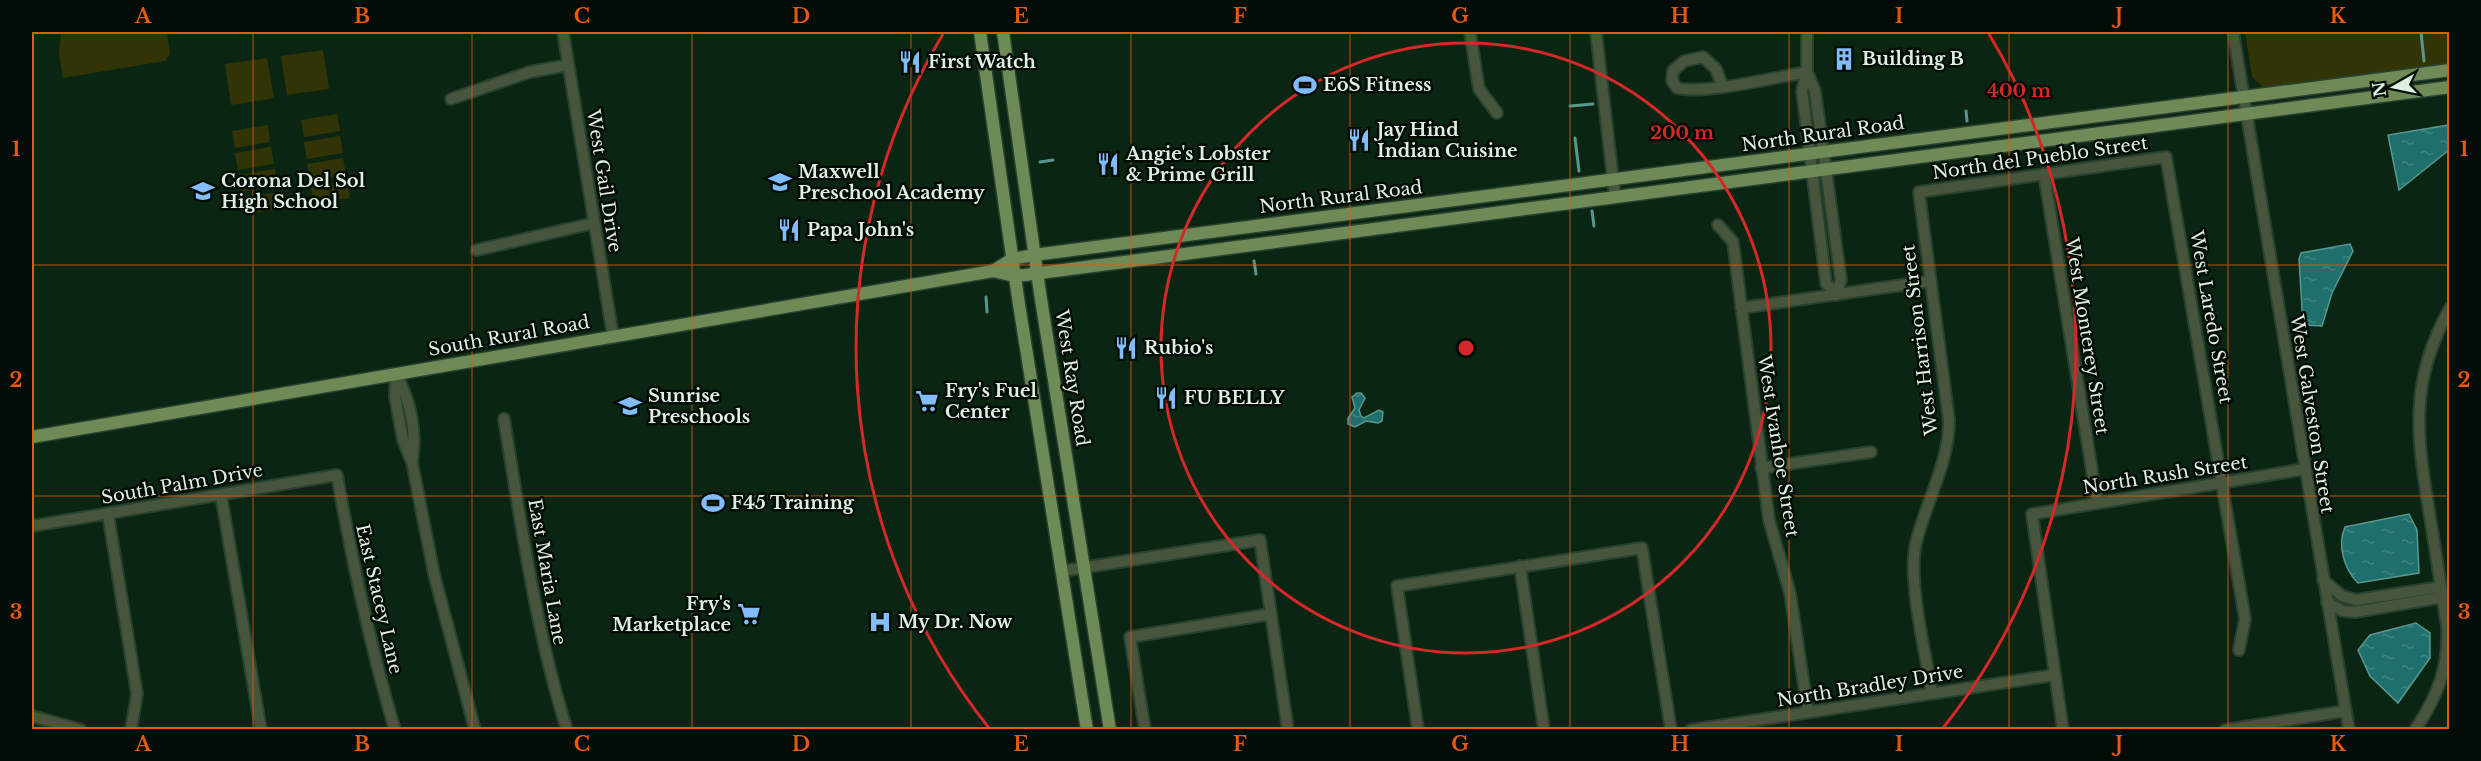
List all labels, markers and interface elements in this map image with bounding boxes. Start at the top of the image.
text: A [134,4,152,28]
text: B [354,4,370,28]
text: C [574,4,590,28]
text: D [792,4,810,28]
text: E [1013,4,1029,28]
text: F [1233,4,1247,28]
text: G [1451,4,1469,28]
text: H [1671,4,1690,28]
text: I [1895,4,1903,28]
text: J [2111,4,2123,28]
text: K [2330,4,2347,28]
building icon: Building B [1831,46,1857,72]
place label: Building B [1862,48,1964,70]
restaurant icon: First Watch [897,49,923,75]
place label: First Watch [928,51,1036,73]
north arrow [2364,57,2424,117]
sports icon: EōS Fitness [1292,72,1318,98]
place label: EōS Fitness [1323,74,1431,96]
text: 400 m [1987,80,2051,102]
text: N [2368,80,2390,98]
street label: West Gail Drive [582,107,626,254]
street label: North Rural Road [1740,112,1906,156]
place label: Jay Hind Indian Cuisine [1373,119,1518,162]
text: 200 m [1650,122,1714,144]
restaurant icon: Jay Hind Indian Cuisine [1346,127,1372,153]
street label: North del Pueblo Street [1931,132,2149,184]
text: 1 [12,137,21,161]
text: 1 [2460,137,2469,161]
place label: Angie's Lobster & Prime Grill [1125,143,1271,186]
restaurant icon: Angie's Lobster & Prime Grill [1095,151,1121,177]
place label: Maxwell Preschool Academy [798,161,985,204]
school or university icon: Maxwell Preschool Academy [767,169,793,195]
place label: Corona Del Sol High School [221,170,366,213]
street label: North Rural Road [1258,176,1424,218]
school or university icon: Corona Del Sol High School [190,178,216,204]
restaurant icon: Papa John's [776,217,802,243]
place label: Papa John's [807,219,914,241]
street label: West Laredo Street [2185,228,2237,405]
street label: West Monterey Street [2060,235,2113,436]
street label: West Harrison Street [1897,243,1943,438]
street label: West Ray Road [1050,307,1094,448]
street label: South Rural Road [427,311,591,361]
street label: West Galveston Street [2285,312,2339,515]
restaurant icon: Rubio's [1113,335,1139,361]
place label: Rubio's [1144,337,1213,359]
centre of rings [1456,338,1476,358]
street label: West Ivanhoe Street [1753,352,1803,539]
text: 2 [9,368,23,392]
text: 2 [2457,368,2471,392]
place label: Fry's Fuel Center [945,380,1037,423]
place label: Sunrise Preschools [648,385,750,428]
restaurant icon: FU BELLY [1153,385,1179,411]
place label: FU BELLY [1184,387,1286,409]
supermarket icon: Fry's Fuel Center [914,388,940,414]
school or university icon: Sunrise Preschools [617,393,643,419]
street label: North Rush Street [2081,451,2249,499]
street label: South Palm Drive [99,459,265,509]
sports icon: F45 Training [700,490,726,516]
place label: F45 Training [731,492,855,514]
street label: East Maria Lane [523,497,571,647]
street label: East Stacey Lane [351,522,407,676]
place label: Fry's Marketplace [612,593,731,636]
text: 3 [10,600,22,624]
text: 3 [2458,600,2470,624]
supermarket icon: Fry's Marketplace [736,601,762,627]
hospital icon: My Dr. Now [867,609,893,635]
place label: My Dr. Now [898,611,1013,633]
street label: North Bradley Drive [1775,660,1965,712]
text: A [134,732,152,756]
text: B [354,732,370,756]
text: C [574,732,590,756]
text: D [792,732,810,756]
text: E [1013,732,1029,756]
text: F [1233,732,1247,756]
text: G [1451,732,1469,756]
text: H [1671,732,1690,756]
text: I [1895,732,1903,756]
text: J [2111,732,2123,756]
text: K [2330,732,2347,756]

